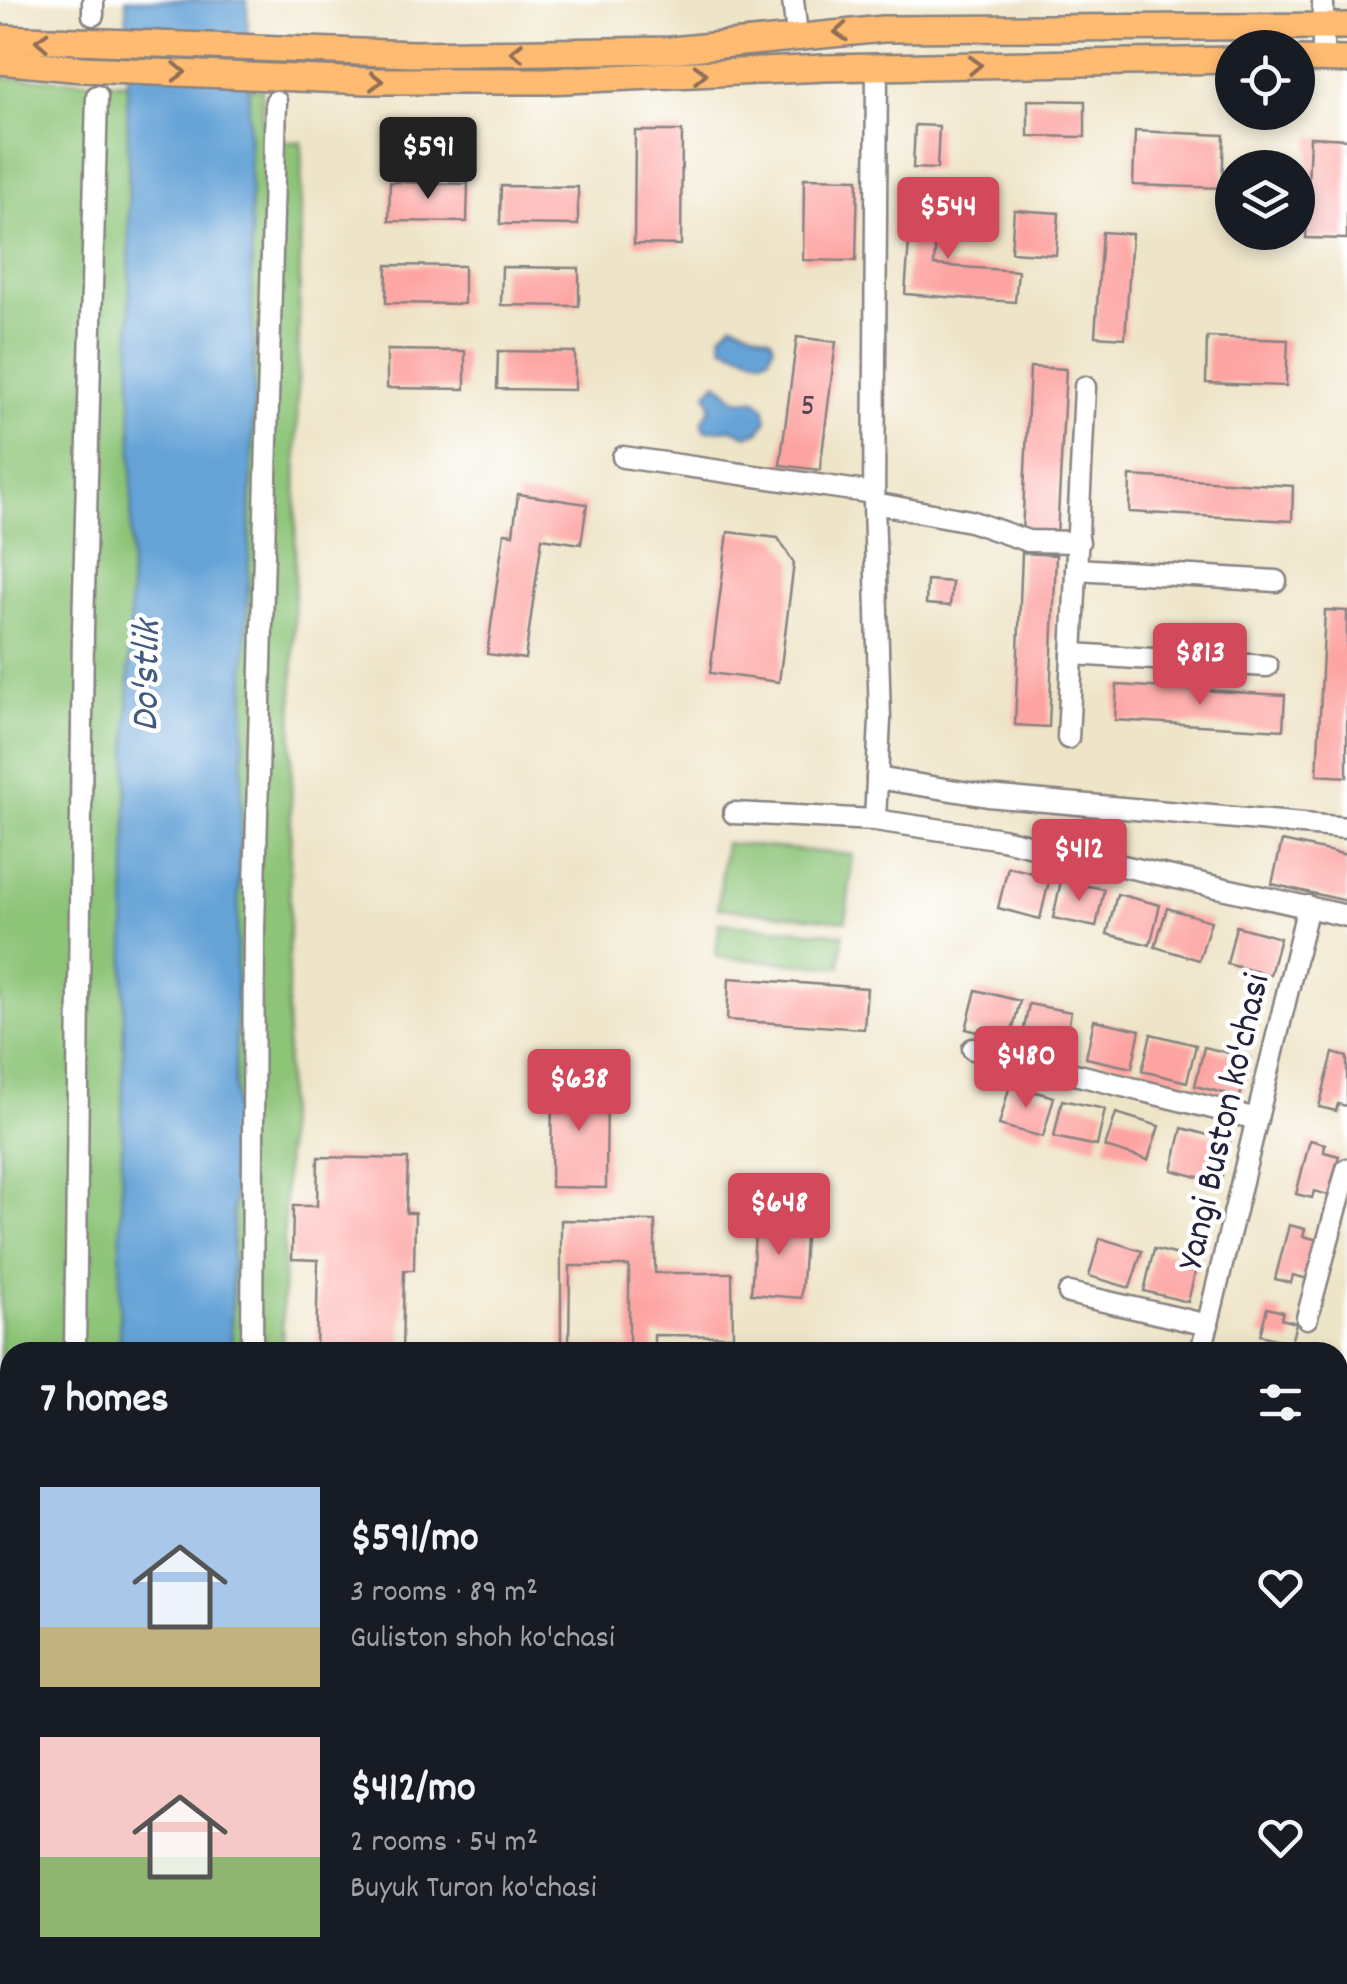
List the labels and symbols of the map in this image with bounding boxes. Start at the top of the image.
one-way arrow [832,21,848,43]
one-way arrow [33,31,49,52]
one-way arrow [508,42,524,63]
one-way arrow [967,55,983,76]
one-way arrow [172,61,188,82]
one-way arrow [693,64,709,85]
one-way arrow [368,70,384,91]
pin: $591 [369,117,487,202]
pin: $544 [889,177,1007,262]
house number: 5 [801,385,815,431]
water label: Do'stlik [120,616,179,732]
pin: $813 [1141,623,1259,708]
pin: $412 [1020,819,1138,904]
street label: Yangi Buston ko'chasi [1166,969,1287,1276]
pin: $480 [967,1026,1085,1111]
pin: $638 [520,1049,638,1134]
pin: $648 [720,1173,838,1258]

